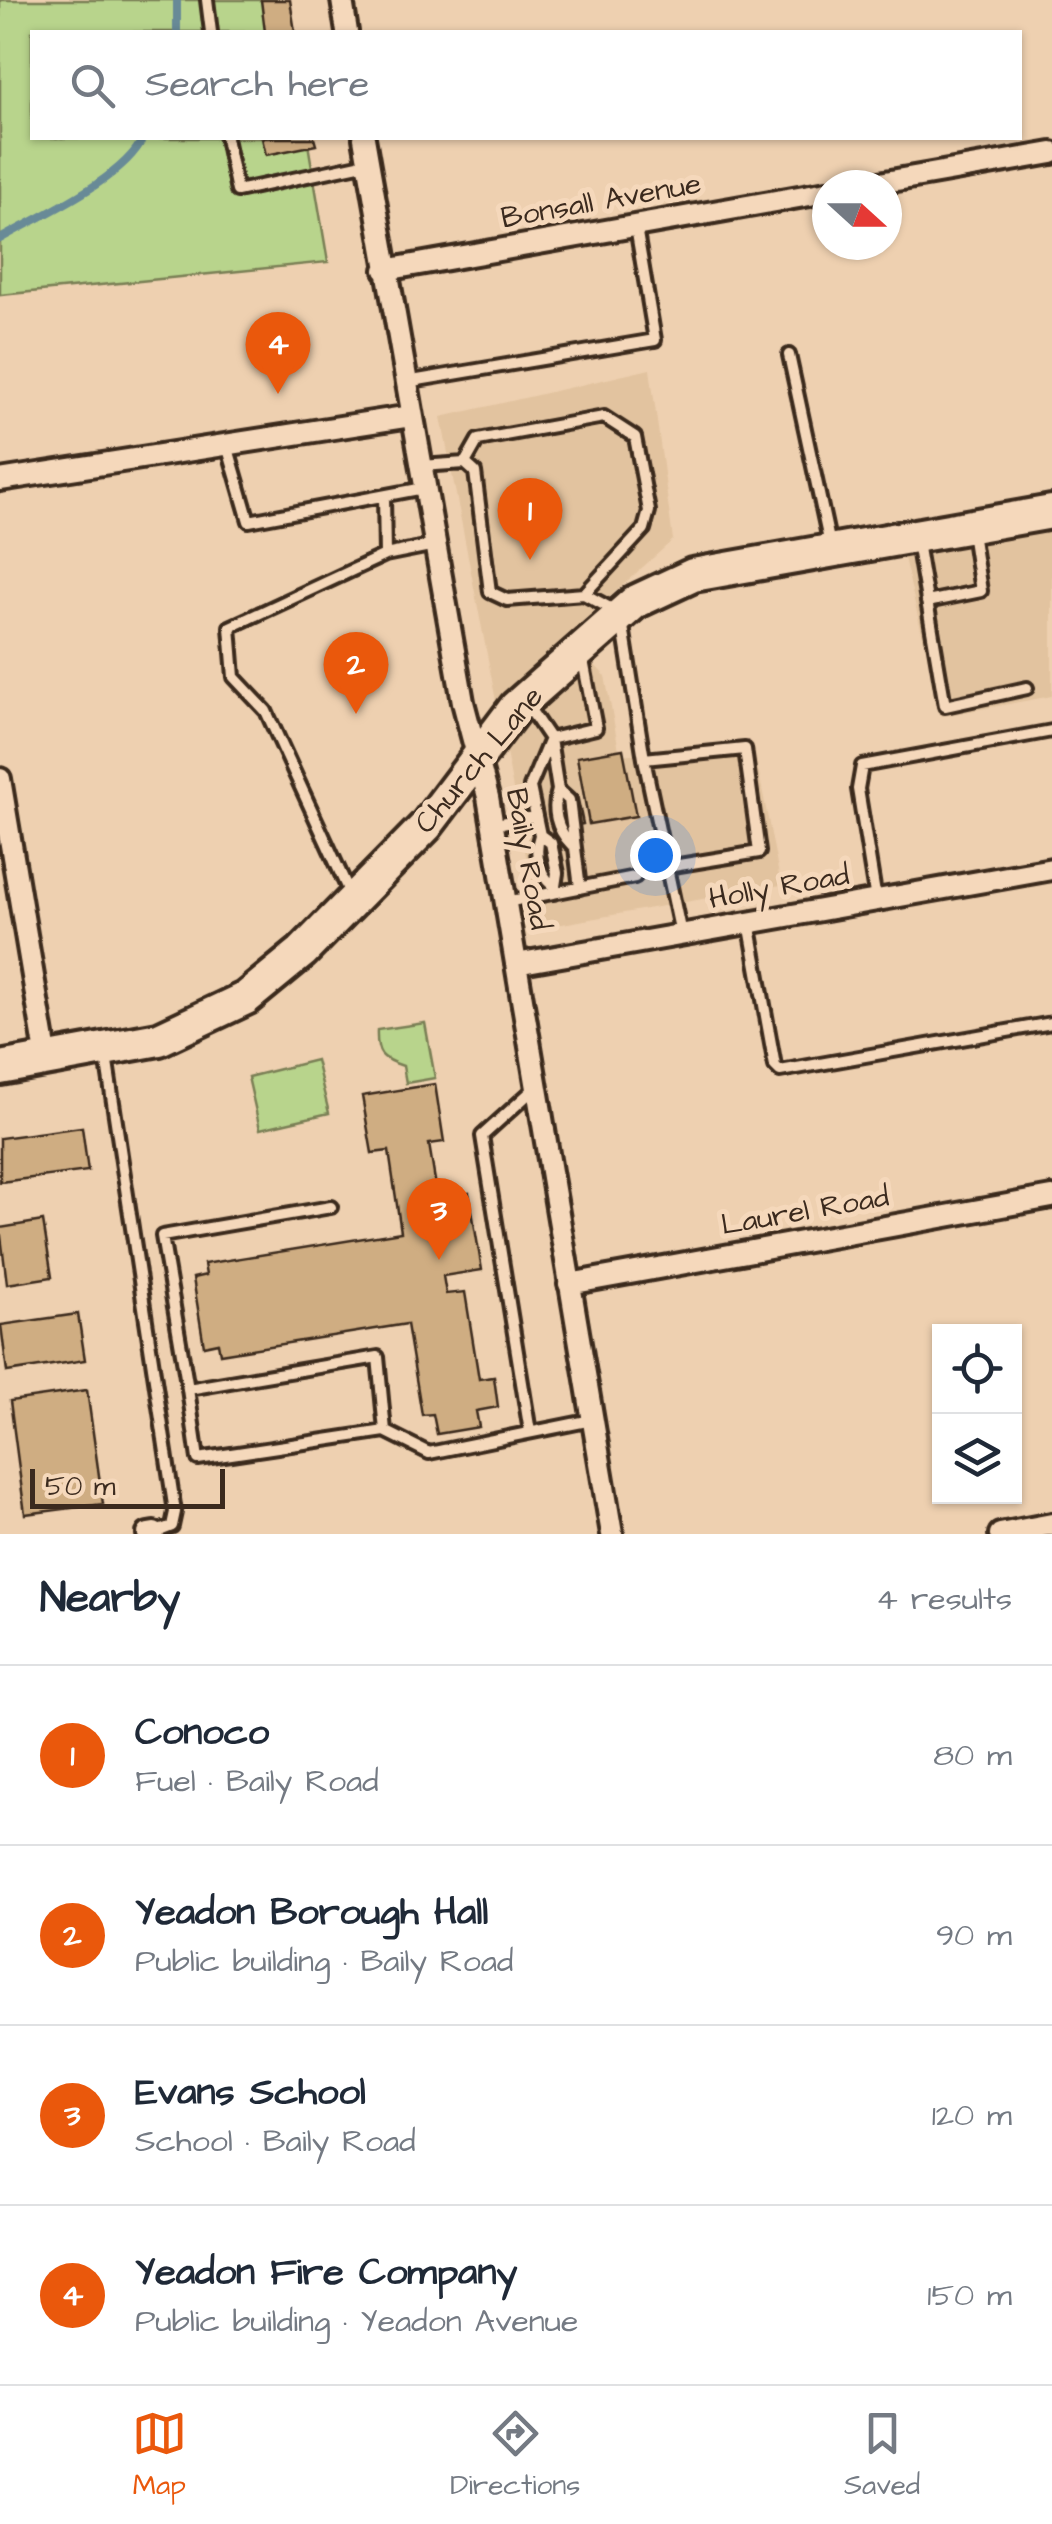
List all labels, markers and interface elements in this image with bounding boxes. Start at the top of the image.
search box [30,30,1022,140]
icon: search [65,58,120,113]
text: Search here [145,59,369,111]
street label: Bonsall Avenue [498,163,704,239]
north arrow [812,170,902,260]
pin: 4 [246,312,310,394]
pin: 1 [498,478,562,560]
pin: 2 [324,632,388,714]
street label: Church Lane [405,677,553,843]
street label: Baily Road [494,785,561,933]
your location [630,830,681,881]
street label: Holly Road [706,854,853,921]
street label: Laurel Road [718,1176,892,1246]
pin: 3 [406,1178,472,1260]
map controls [932,1324,1022,1504]
button: locate [932,1324,1022,1414]
button: layers [932,1414,1022,1504]
scale bar [30,1464,225,1508]
text: 50 m [45,1467,116,1506]
text: Nearby [40,1570,180,1628]
text: 4 results [876,1577,1012,1622]
text: Conoco [135,1707,269,1759]
text: 1 [70,1733,75,1778]
text: 80 m [933,1733,1012,1778]
text: Fuel · Baily Road [135,1759,379,1804]
text: Yeadon Borough Hall [135,1887,488,1939]
text: 2 [63,1913,82,1958]
text: 90 m [936,1913,1012,1958]
text: Public building · Baily Road [135,1939,513,1984]
text: Evans School [135,2067,366,2119]
text: 3 [64,2093,81,2138]
text: 120 m [932,2093,1012,2138]
text: School · Baily Road [135,2119,416,2164]
text: Yeadon Fire Company [135,2247,517,2299]
text: 4 [62,2273,83,2318]
text: 150 m [927,2273,1012,2318]
text: Public building · Yeadon Avenue [135,2299,578,2344]
tab: Map [132,2406,187,2505]
tab: Directions [450,2406,580,2505]
tab: Saved [844,2406,920,2505]

